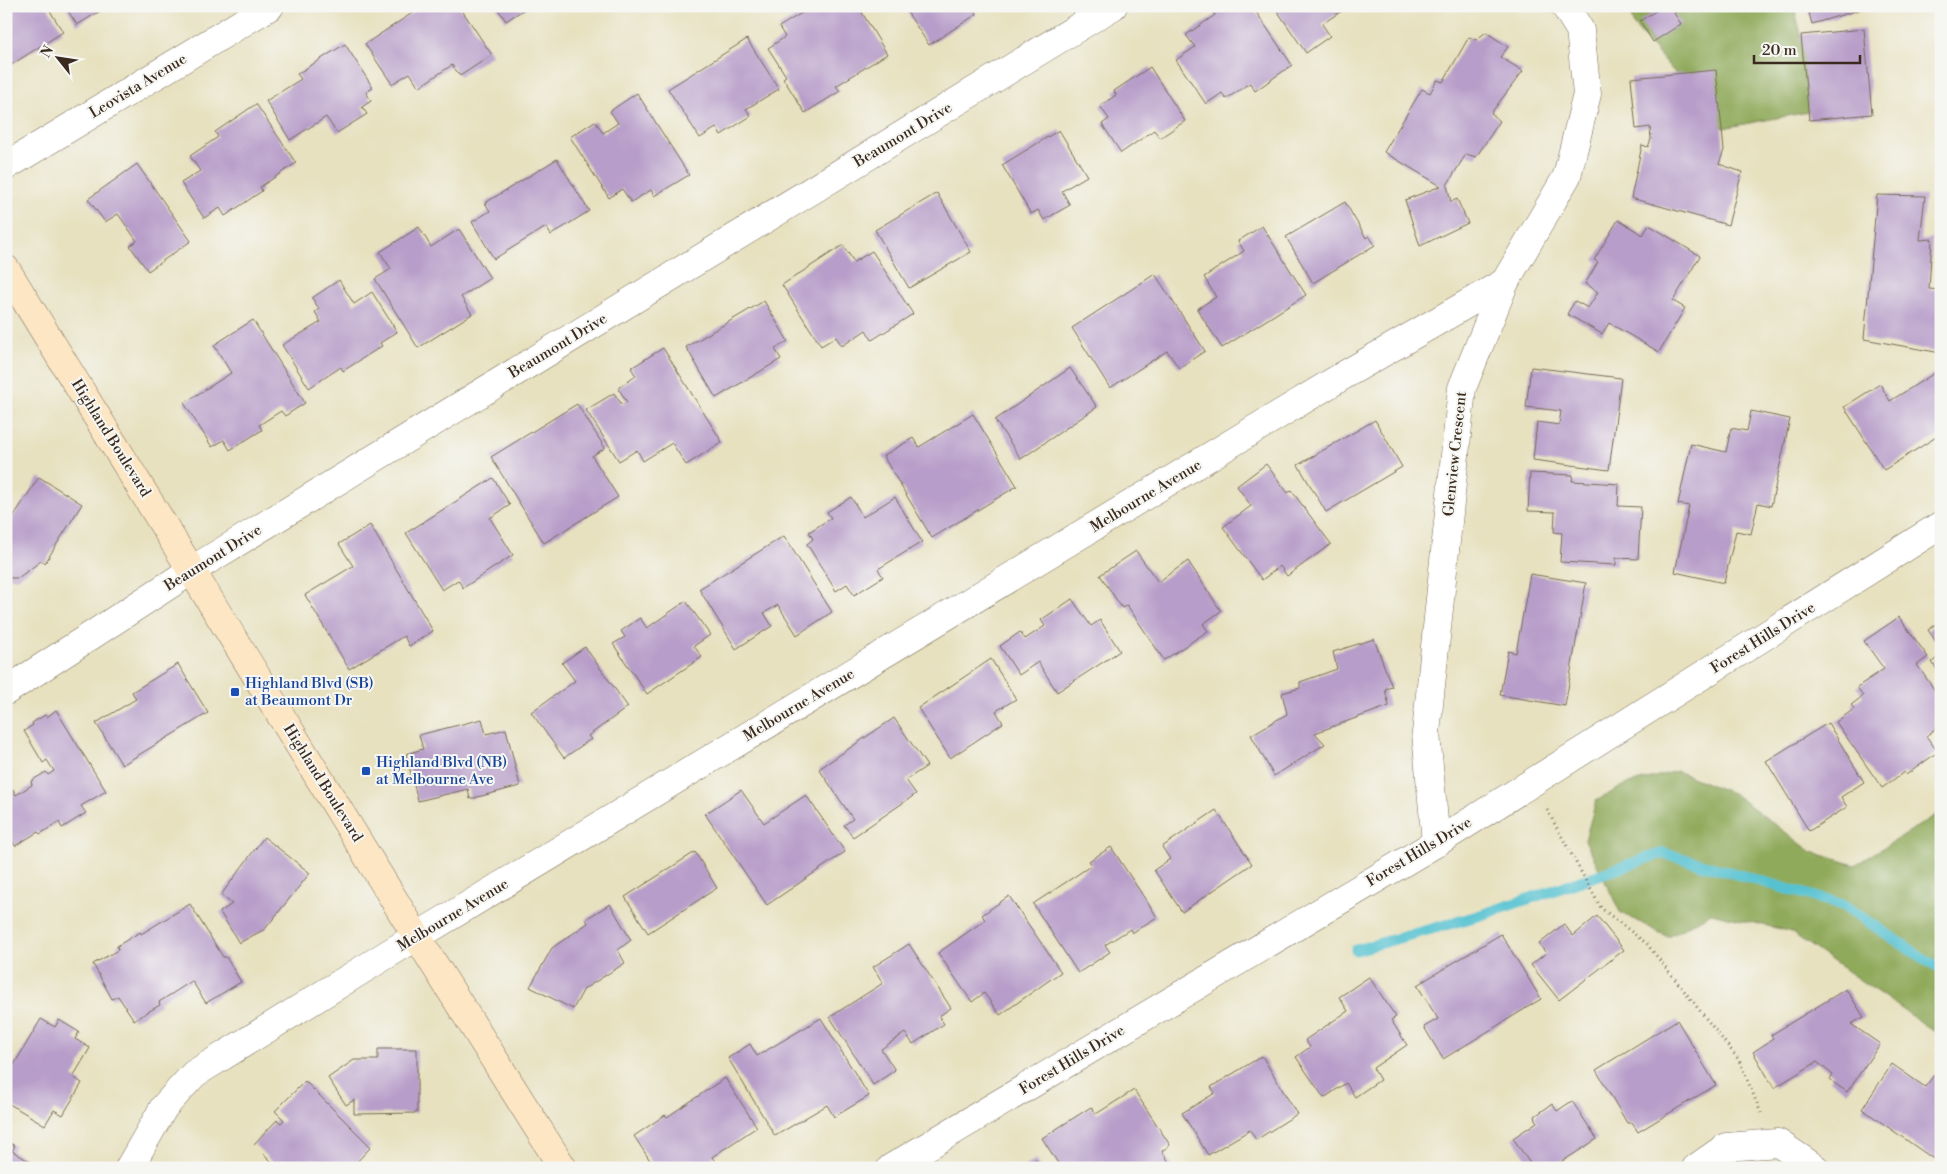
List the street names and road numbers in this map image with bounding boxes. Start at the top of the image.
street label: Leovista Avenue [86,49,190,123]
street label: Beaumont Drive [850,98,956,172]
street label: Beaumont Drive [505,309,611,383]
street label: Highland Boulevard [67,375,155,501]
street label: Glenview Crescent [1439,390,1471,517]
street label: Melbourne Avenue [1087,455,1205,537]
street label: Beaumont Drive [160,520,265,596]
street label: Forest Hills Drive [1707,598,1819,678]
street label: Melbourne Avenue [740,664,858,746]
street label: Highland Boulevard [279,720,367,846]
street label: Forest Hills Drive [1363,813,1475,891]
street label: Melbourne Avenue [394,874,512,956]
street label: Forest Hills Drive [1016,1021,1128,1099]

